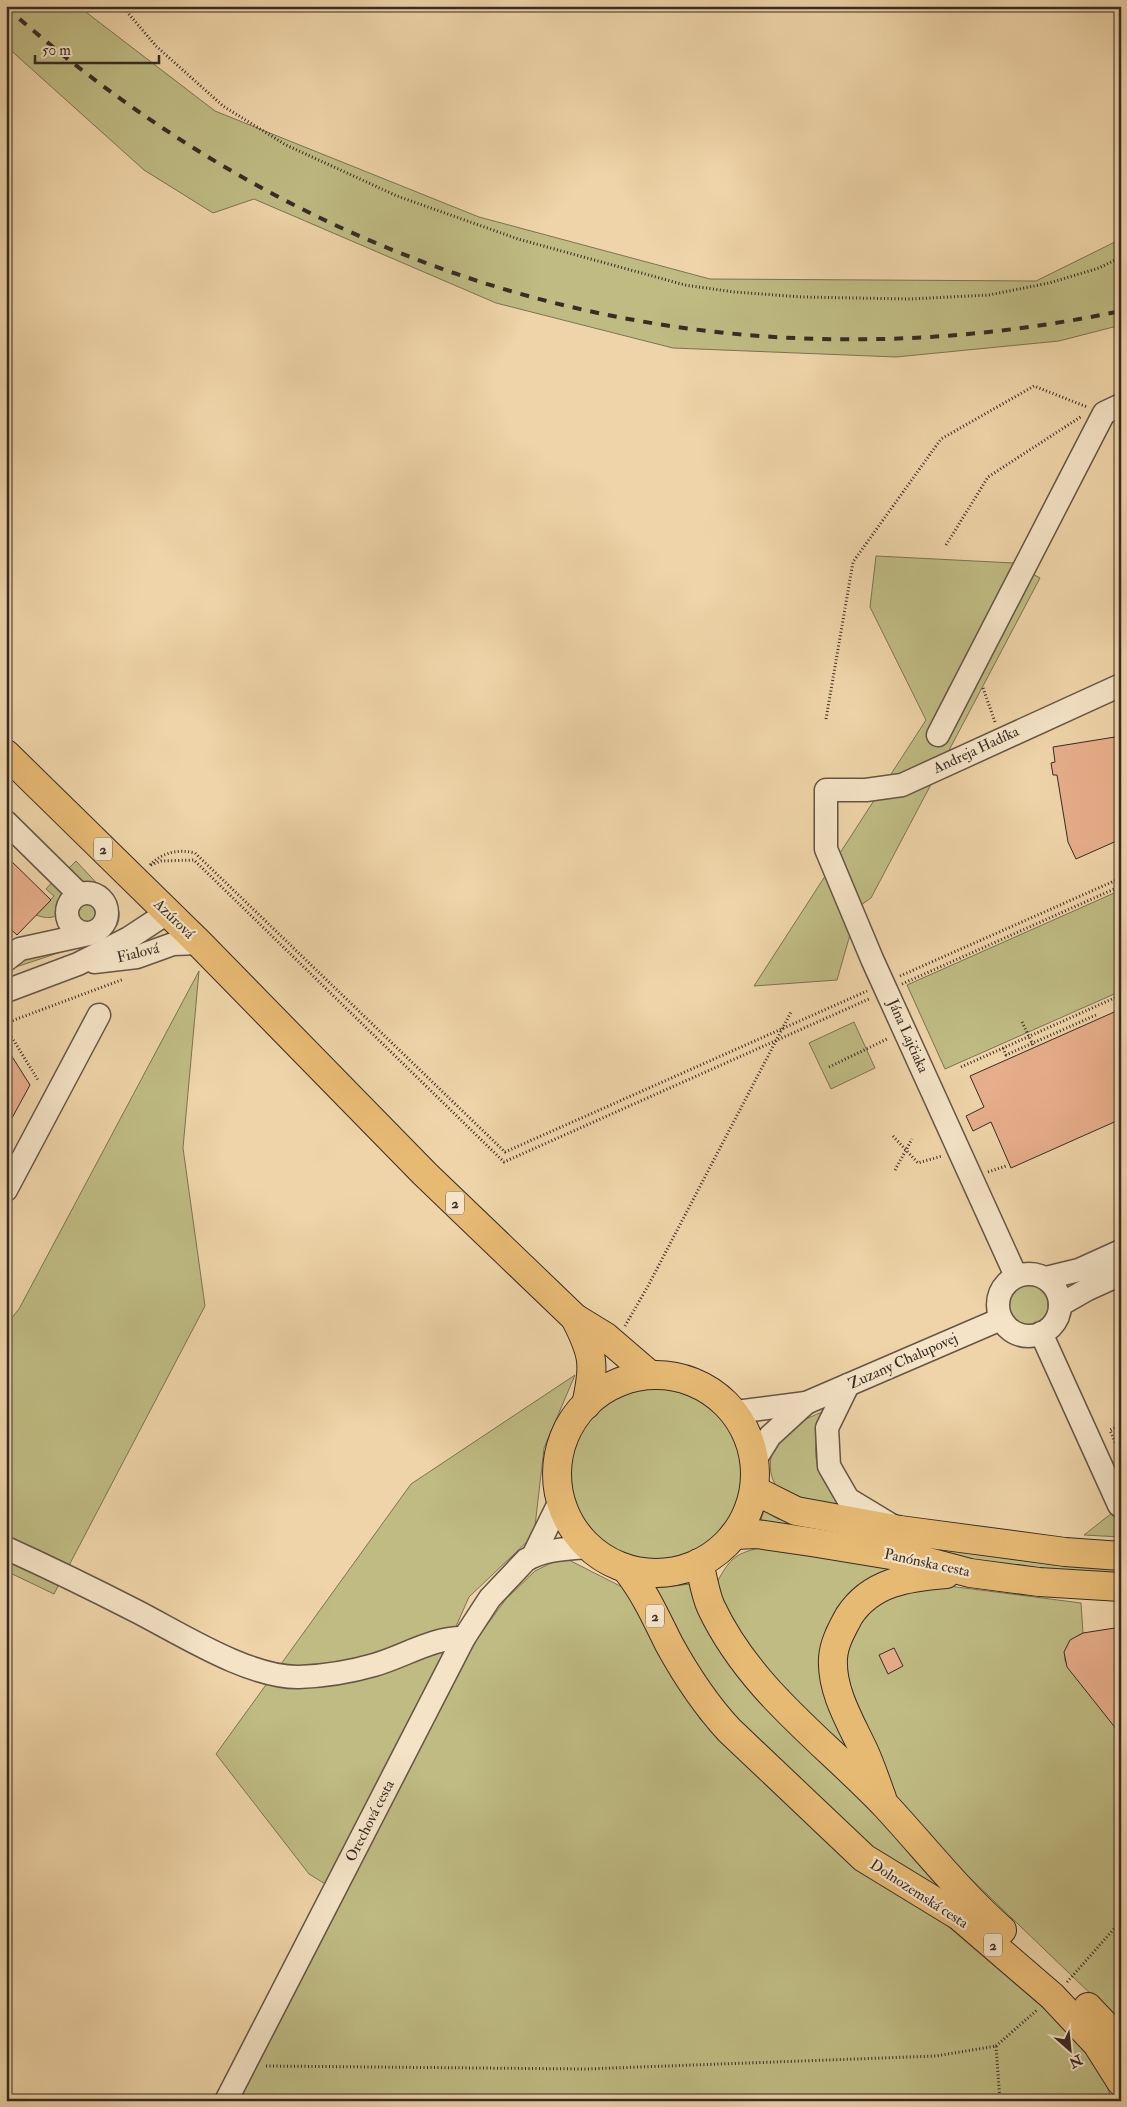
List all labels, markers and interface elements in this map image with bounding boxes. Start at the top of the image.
scale bar [35,32,159,64]
text: 50 m [42,41,71,60]
street label: Andreja Hadíka [929,722,1023,779]
road number: 2 [94,838,112,861]
street label: Azúrová [149,894,199,944]
street label: Fialová [115,938,162,967]
street label: Jána Lajčiaka [882,995,933,1077]
road number: 2 [446,1192,464,1214]
street label: Zuzany Chalupovej [846,1329,961,1394]
street label: Panónska cesta [882,1545,972,1582]
road number: 2 [646,1604,664,1628]
street label: Orechová cesta [341,1776,399,1865]
street label: Dolnozemská cesta [866,1855,972,1933]
road number: 2 [984,1934,1002,1956]
north arrow [1044,2024,1094,2074]
text: N [1066,2050,1086,2072]

